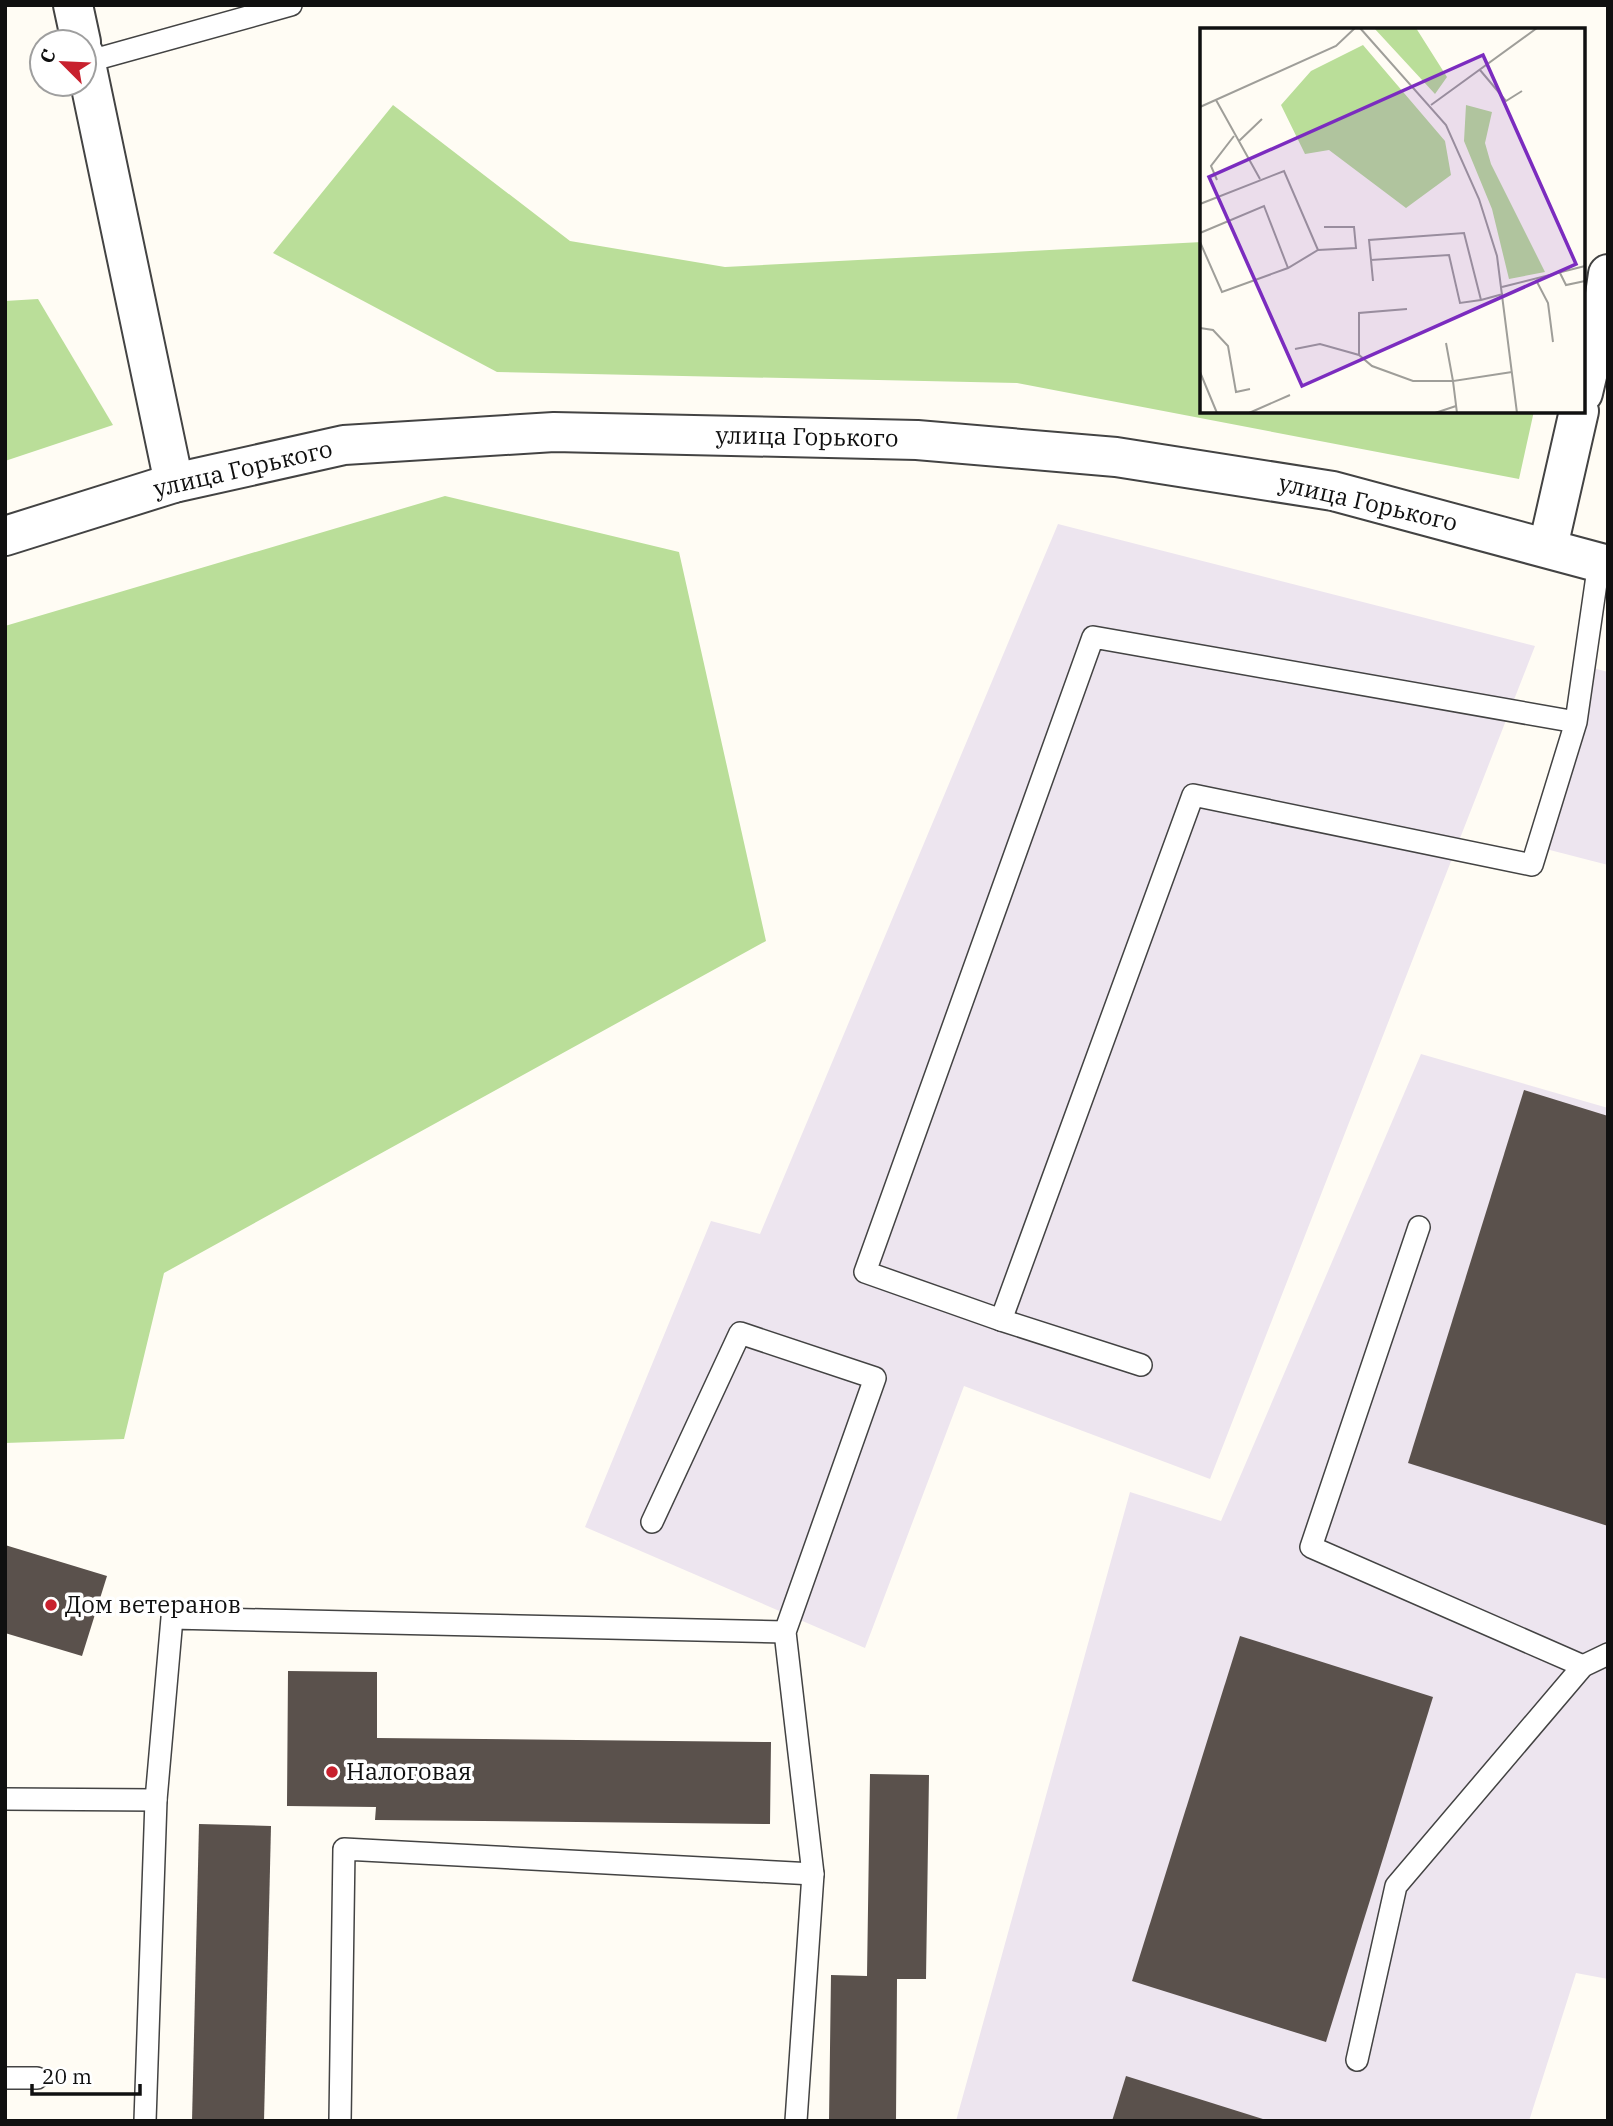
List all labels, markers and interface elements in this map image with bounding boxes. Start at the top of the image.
north arrow [28,28,98,98]
inset map [1200,28,1585,413]
text: С [34,45,61,67]
street label: улица Горького [715,418,899,454]
street label: улица Горького [150,432,335,504]
street label: улица Горького [1276,466,1461,538]
place label: Дом ветеранов [65,1588,241,1620]
marker: Дом ветеранов [43,1597,59,1613]
place label: Налоговая [346,1755,472,1787]
marker: Налоговая [324,1764,340,1780]
scale bar [32,2052,140,2096]
text: 20 m [42,2062,92,2090]

